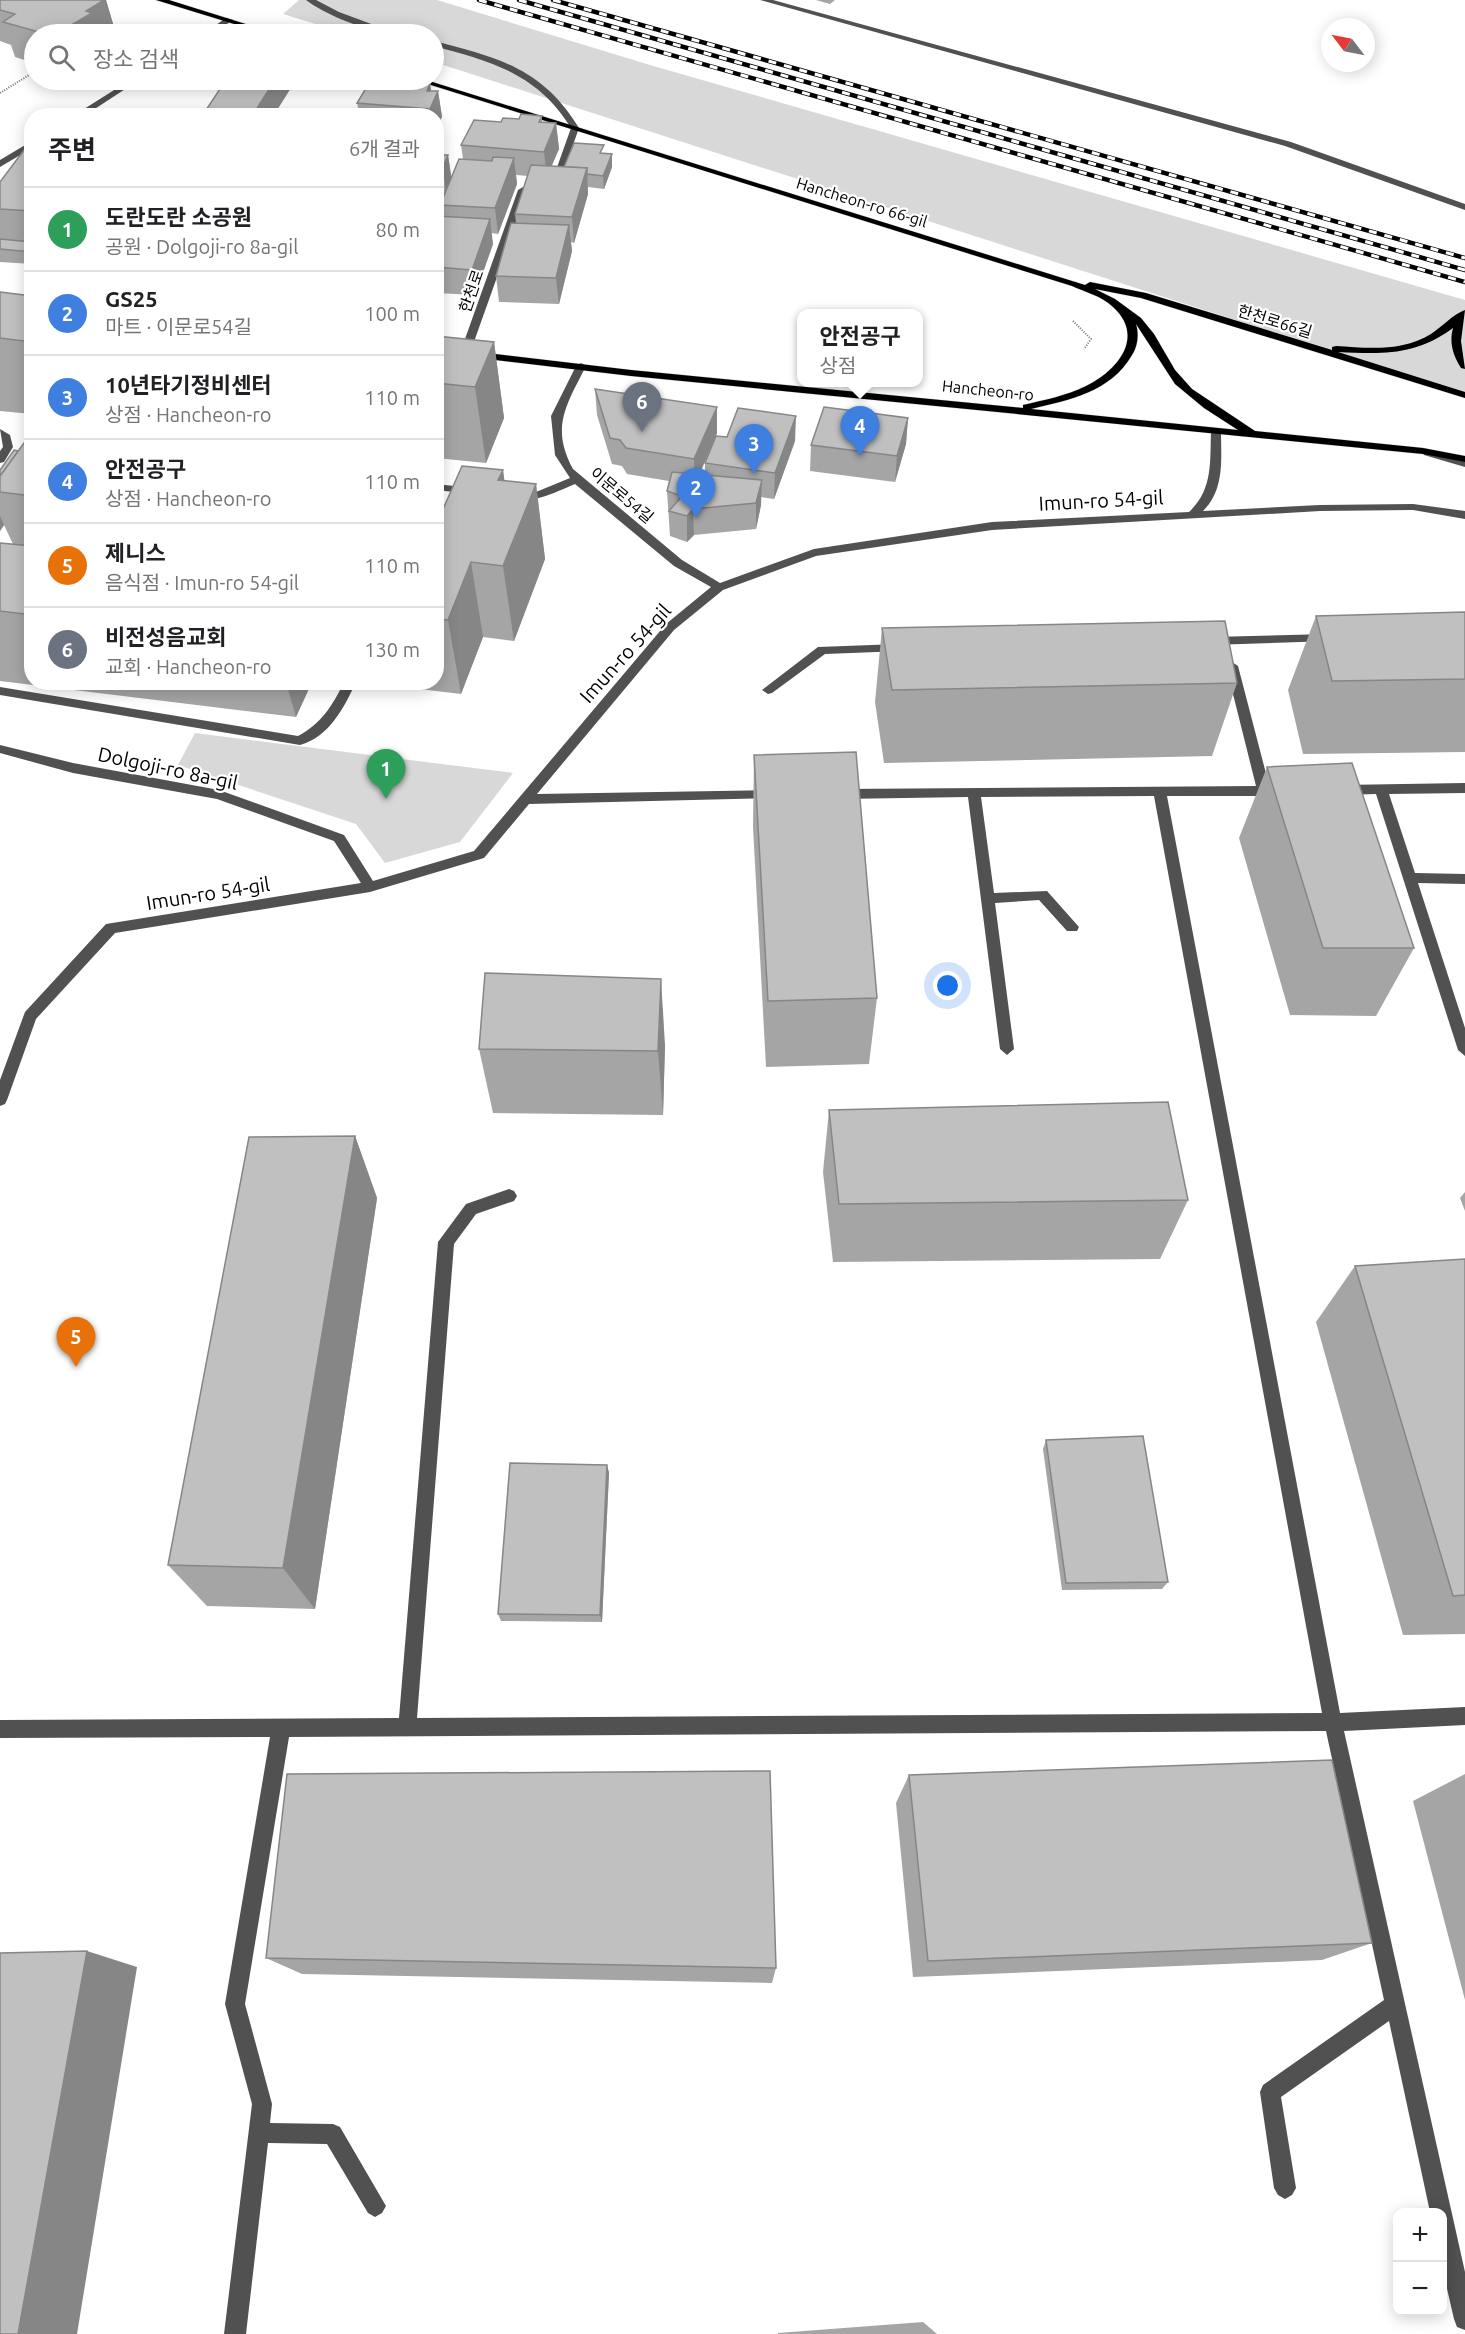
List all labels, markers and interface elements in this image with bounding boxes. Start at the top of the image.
north arrow [1321,18,1375,72]
search box [24,24,444,90]
icon: search [45,41,78,74]
text: 장소 검색 [93,46,179,71]
text: 주변 [48,135,96,164]
text: 6개 결과 [349,137,420,160]
street label: Hancheon-ro 66-gil [794,173,930,231]
text: 도란도란 소공원 [105,204,252,229]
text: 1 [62,218,73,241]
text: 80 m [376,218,420,241]
text: 공원 · Dolgoji-ro 8a-gil [105,235,298,258]
street label: 한천로 [455,267,487,315]
text: GS25 [105,286,158,311]
street label: 한천로66길 [1236,301,1314,341]
text: 2 [62,302,73,325]
text: 100 m [364,302,420,325]
popup [797,309,923,387]
text: 마트 · 이문로54길 [105,315,252,338]
text: 안전공구 [820,323,900,348]
text: 상점 [820,354,856,377]
text: 10년타기정비센터 [105,372,272,397]
street label: Hancheon-ro [941,376,1035,404]
pin: 6 [622,382,662,432]
text: 3 [62,386,73,409]
text: 110 m [364,386,420,409]
text: 상점 · Hancheon-ro [105,403,271,426]
pin: 4 [840,406,880,456]
pin: 3 [734,424,774,474]
text: 안전공구 [105,456,186,481]
street label: 이문로54길 [587,463,657,527]
pin: 2 [676,468,716,518]
text: 4 [62,470,73,493]
text: 110 m [364,470,420,493]
street label: Imun-ro 54-gil [1038,485,1164,515]
text: 상점 · Hancheon-ro [105,487,271,510]
text: 제니스 [105,540,166,565]
text: 5 [62,554,73,577]
text: 110 m [364,554,420,577]
text: 음식점 · Imun-ro 54-gil [105,571,299,594]
street label: Imun-ro 54-gil [575,599,675,707]
text: 비전성음교회 [105,624,226,649]
text: 6 [62,638,73,661]
text: 130 m [364,638,420,661]
text: 교회 · Hancheon-ro [105,655,271,678]
street label: Dolgoji-ro 8a-gil [96,742,240,794]
pin: 1 [366,750,406,799]
street label: Imun-ro 54-gil [145,872,271,914]
your location [933,971,962,1000]
pin: 5 [56,1318,96,1367]
map controls [1393,2208,1447,2316]
button: + [1393,2208,1447,2262]
button: − [1393,2262,1447,2316]

